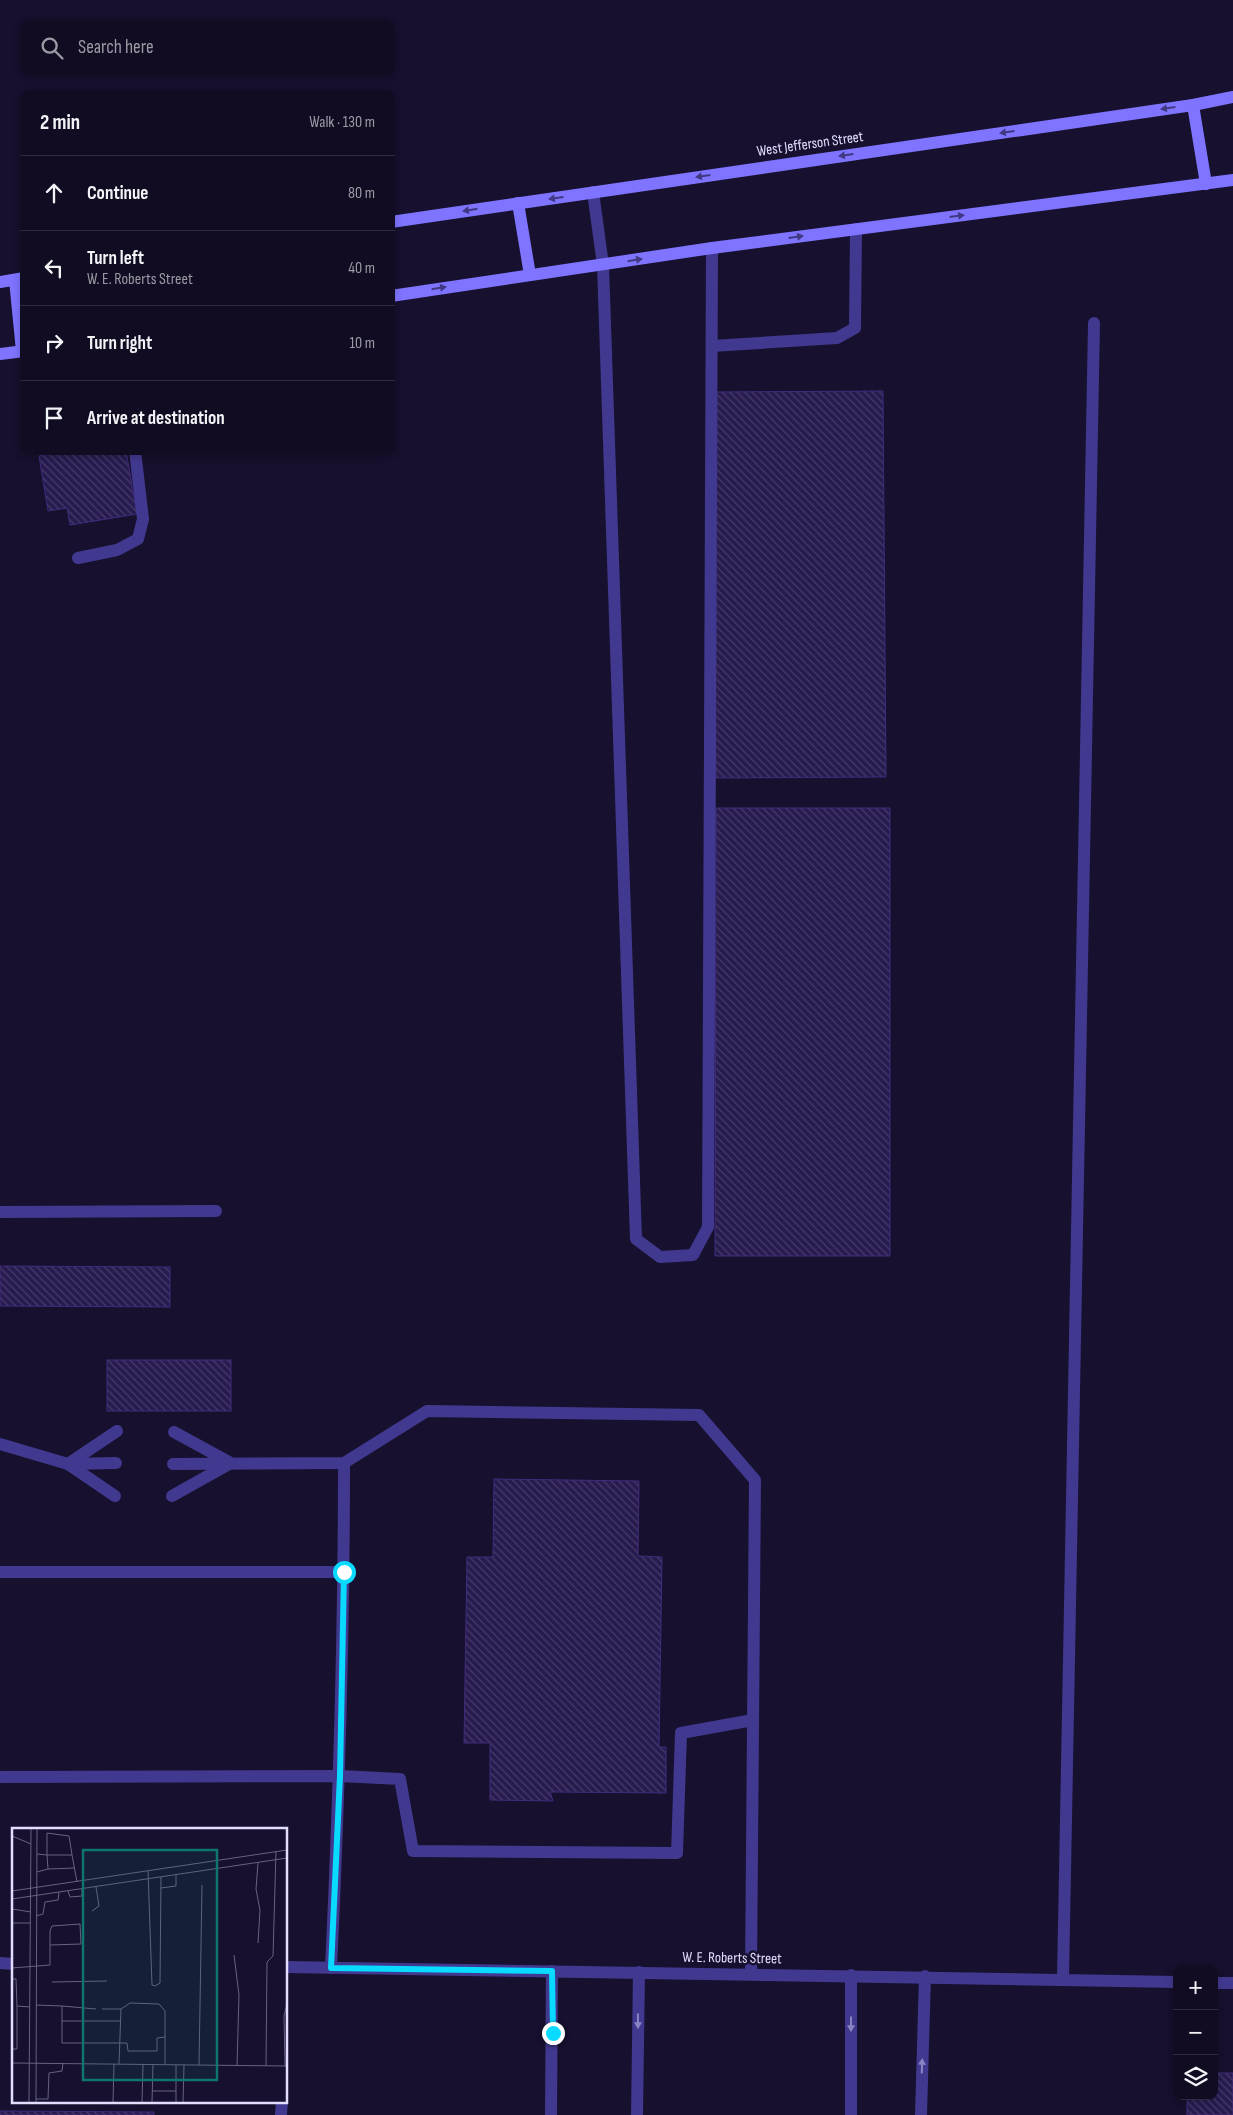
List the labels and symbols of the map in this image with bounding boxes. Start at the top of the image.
one-way arrow [1159,105,1175,113]
street label: West Jefferson Street [755,127,865,161]
one-way arrow [999,128,1015,136]
one-way arrow [838,152,854,160]
one-way arrow [694,172,710,180]
one-way arrow [547,194,563,202]
one-way arrow [462,207,478,215]
one-way arrow [949,212,965,220]
one-way arrow [788,233,804,241]
one-way arrow [627,255,643,263]
one-way arrow [432,284,448,292]
route start [333,1561,356,1584]
inset map [12,1828,288,2102]
street label: W. E. Roberts Street [682,1948,782,1968]
one-way arrow [634,2013,642,2029]
one-way arrow [847,2016,855,2032]
route end [542,2022,565,2045]
one-way arrow [919,2058,927,2074]

